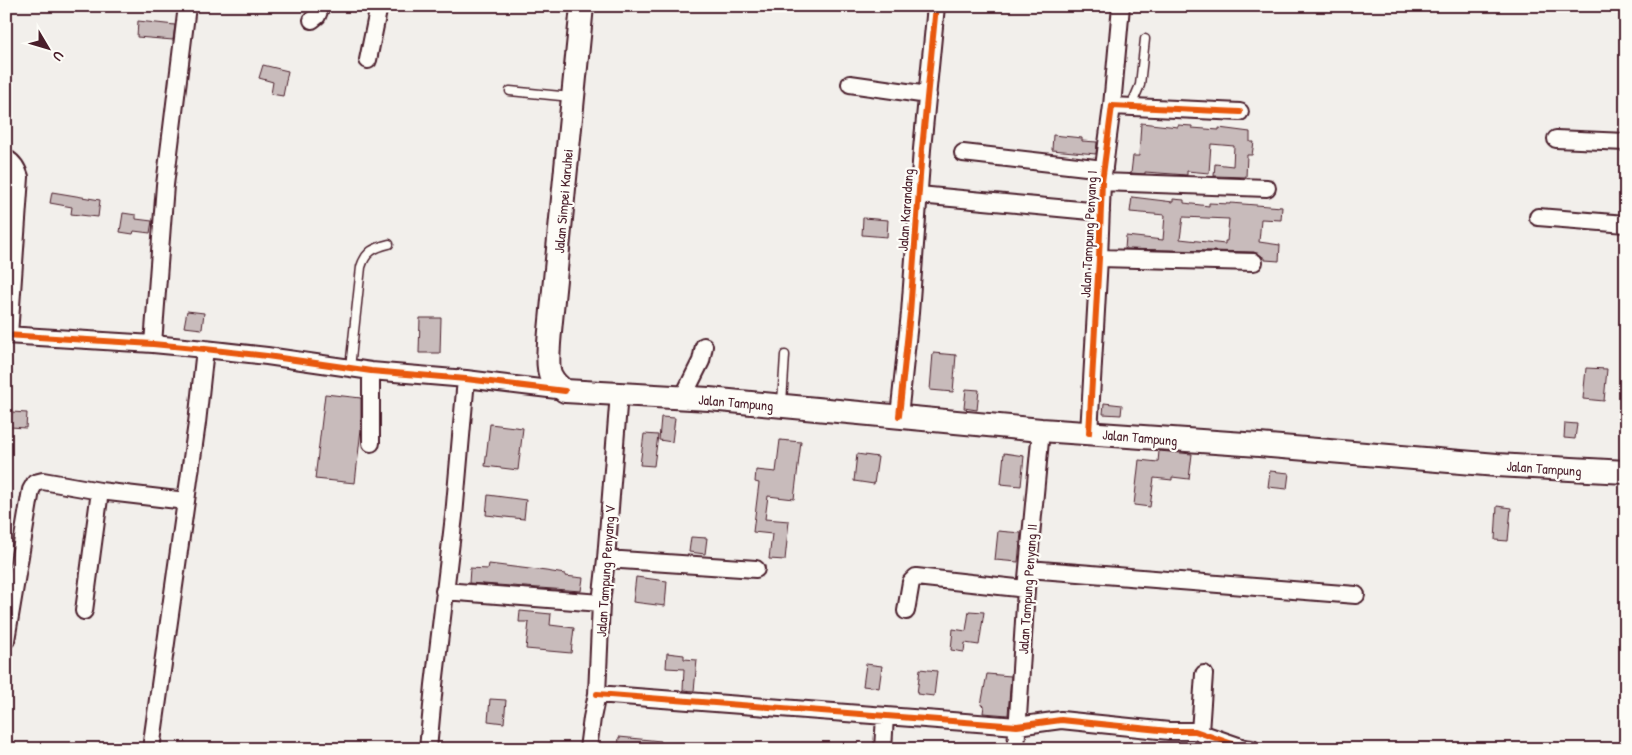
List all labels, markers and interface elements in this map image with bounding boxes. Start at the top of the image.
north arrow [22,22,72,72]
text: U [49,47,68,65]
street label: Jalan Simpei Karuhei [549,148,578,254]
street label: Jalan Karandang [893,168,918,252]
street label: Jalan Tampung Penyang I [1075,170,1102,298]
street label: Jalan Tampung [698,389,774,416]
street label: Jalan Tampung [1102,424,1178,451]
street label: Jalan Tampung [1506,456,1582,481]
street label: Jalan Tampung Penyang V [591,504,620,638]
street label: Jalan Tampung Penyang II [1013,523,1042,655]

